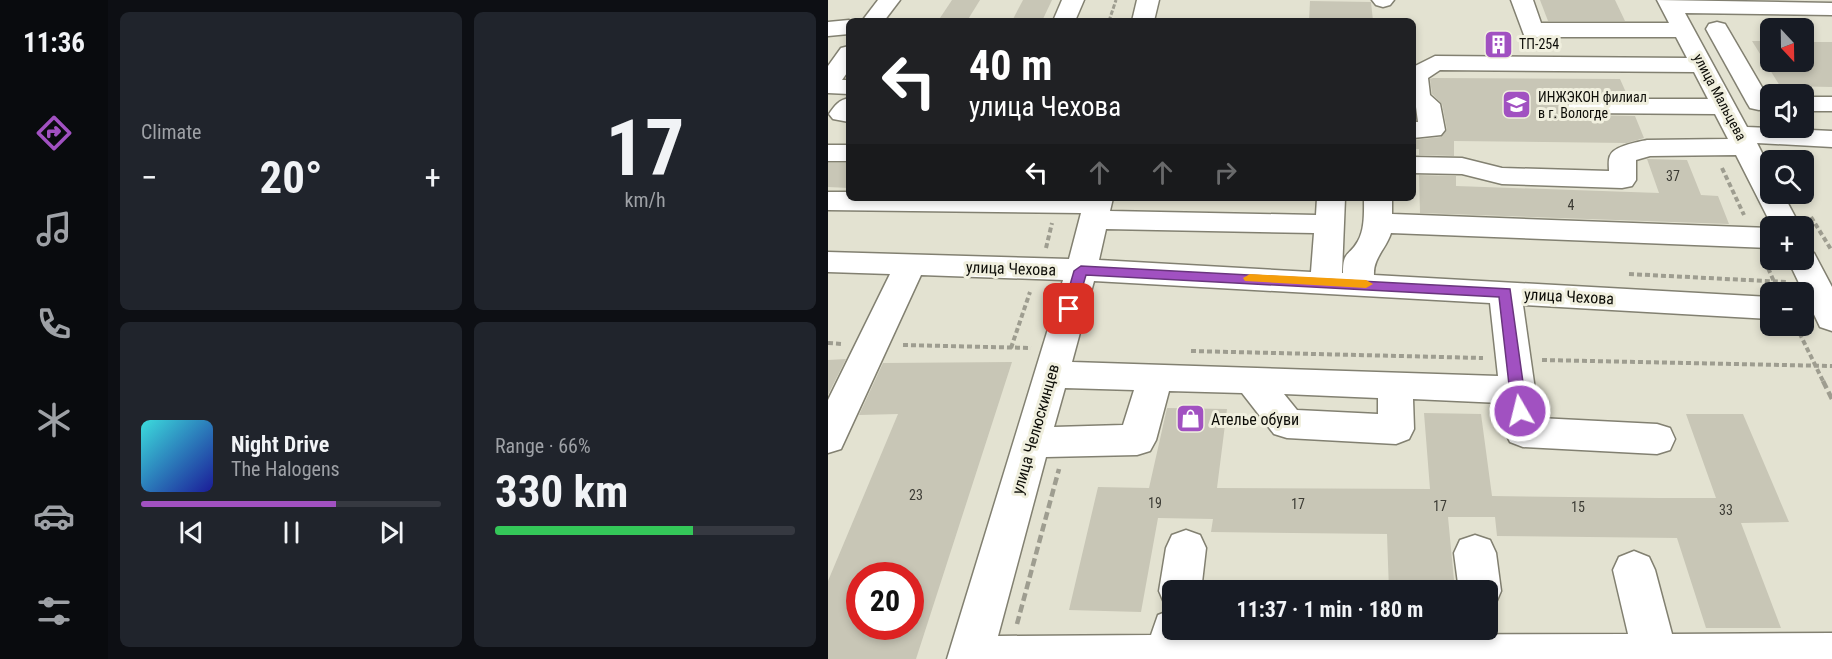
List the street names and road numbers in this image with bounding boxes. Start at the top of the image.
street label: улица Мальцева [1690,51,1750,143]
street label: улица Чехова [966,257,1056,280]
street label: улица Чехова [1523,285,1614,308]
street label: улица Челюскинцев [1008,362,1063,496]

